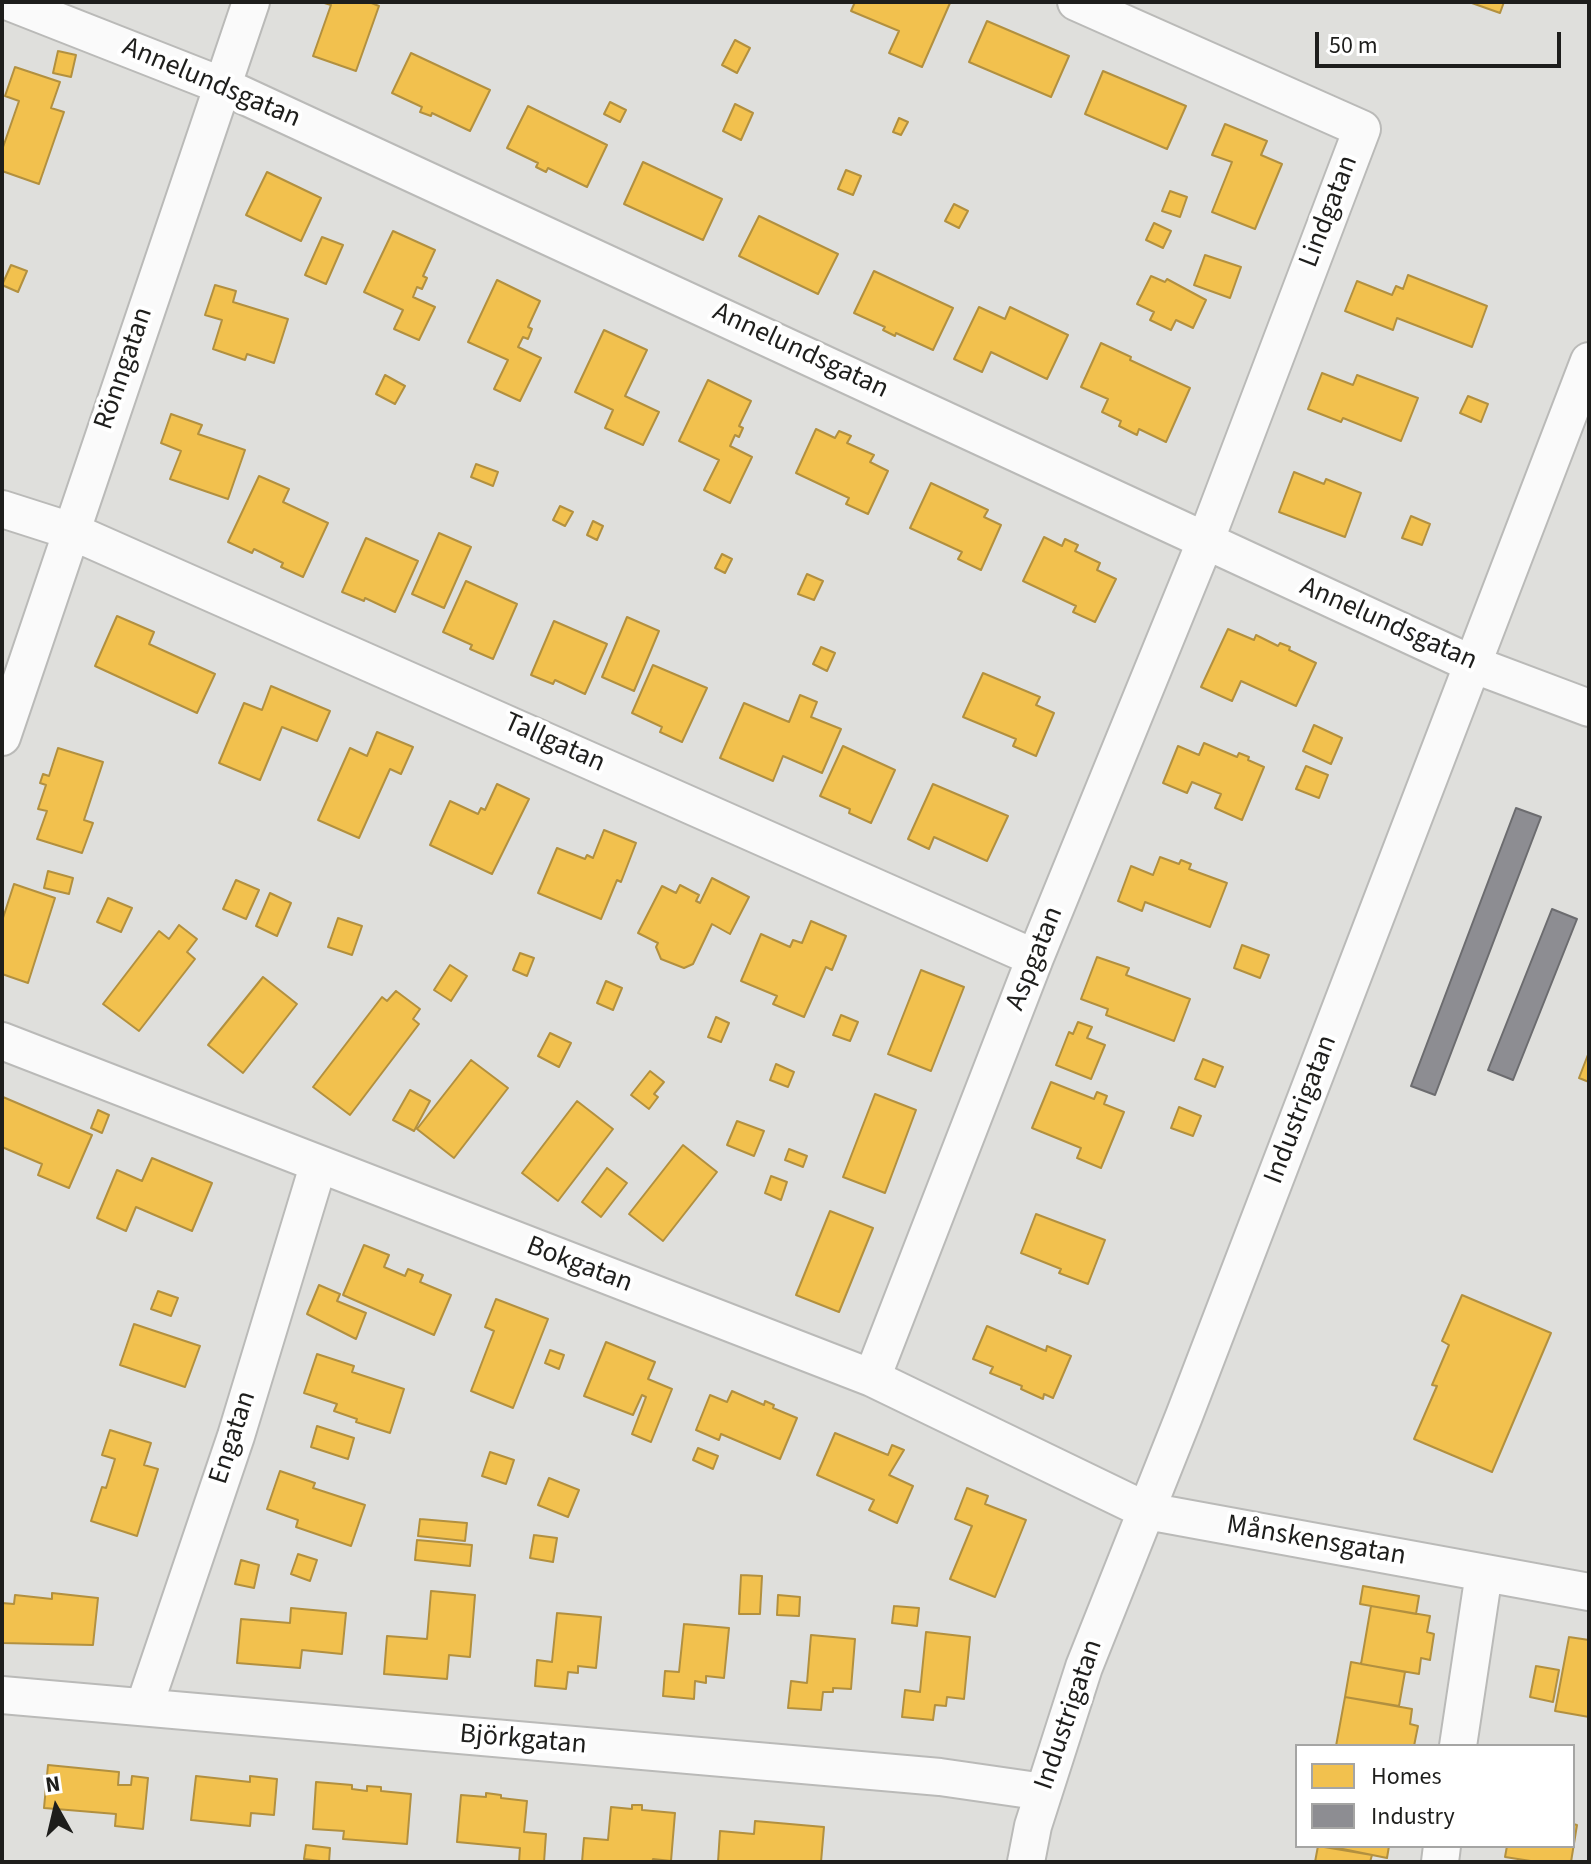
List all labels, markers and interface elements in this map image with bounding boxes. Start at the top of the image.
scale bar [1319,16,1565,66]
text: 50 m [1329,28,1378,63]
street label: Annelundsgatan [117,31,305,137]
street label: Lindgatan [1293,151,1367,273]
street label: Annelundsgatan [707,297,893,407]
street label: Rönngatan [88,303,162,435]
street label: Annelundsgatan [1294,571,1482,679]
street label: Tallgatan [498,707,610,781]
street label: Aspgatan [1000,902,1072,1016]
street label: Industrigatan [1258,1031,1346,1189]
street label: Bokgatan [521,1230,637,1302]
street label: Engatan [203,1387,265,1489]
street label: Månskensgatan [1224,1510,1408,1574]
street label: Industrigatan [1029,1636,1111,1794]
street label: Björkgatan [458,1719,588,1763]
legend [1295,1744,1575,1848]
text: Homes [1371,1759,1442,1794]
text: N [43,1767,62,1801]
north arrow [16,1768,96,1848]
text: Industry [1371,1799,1455,1834]

